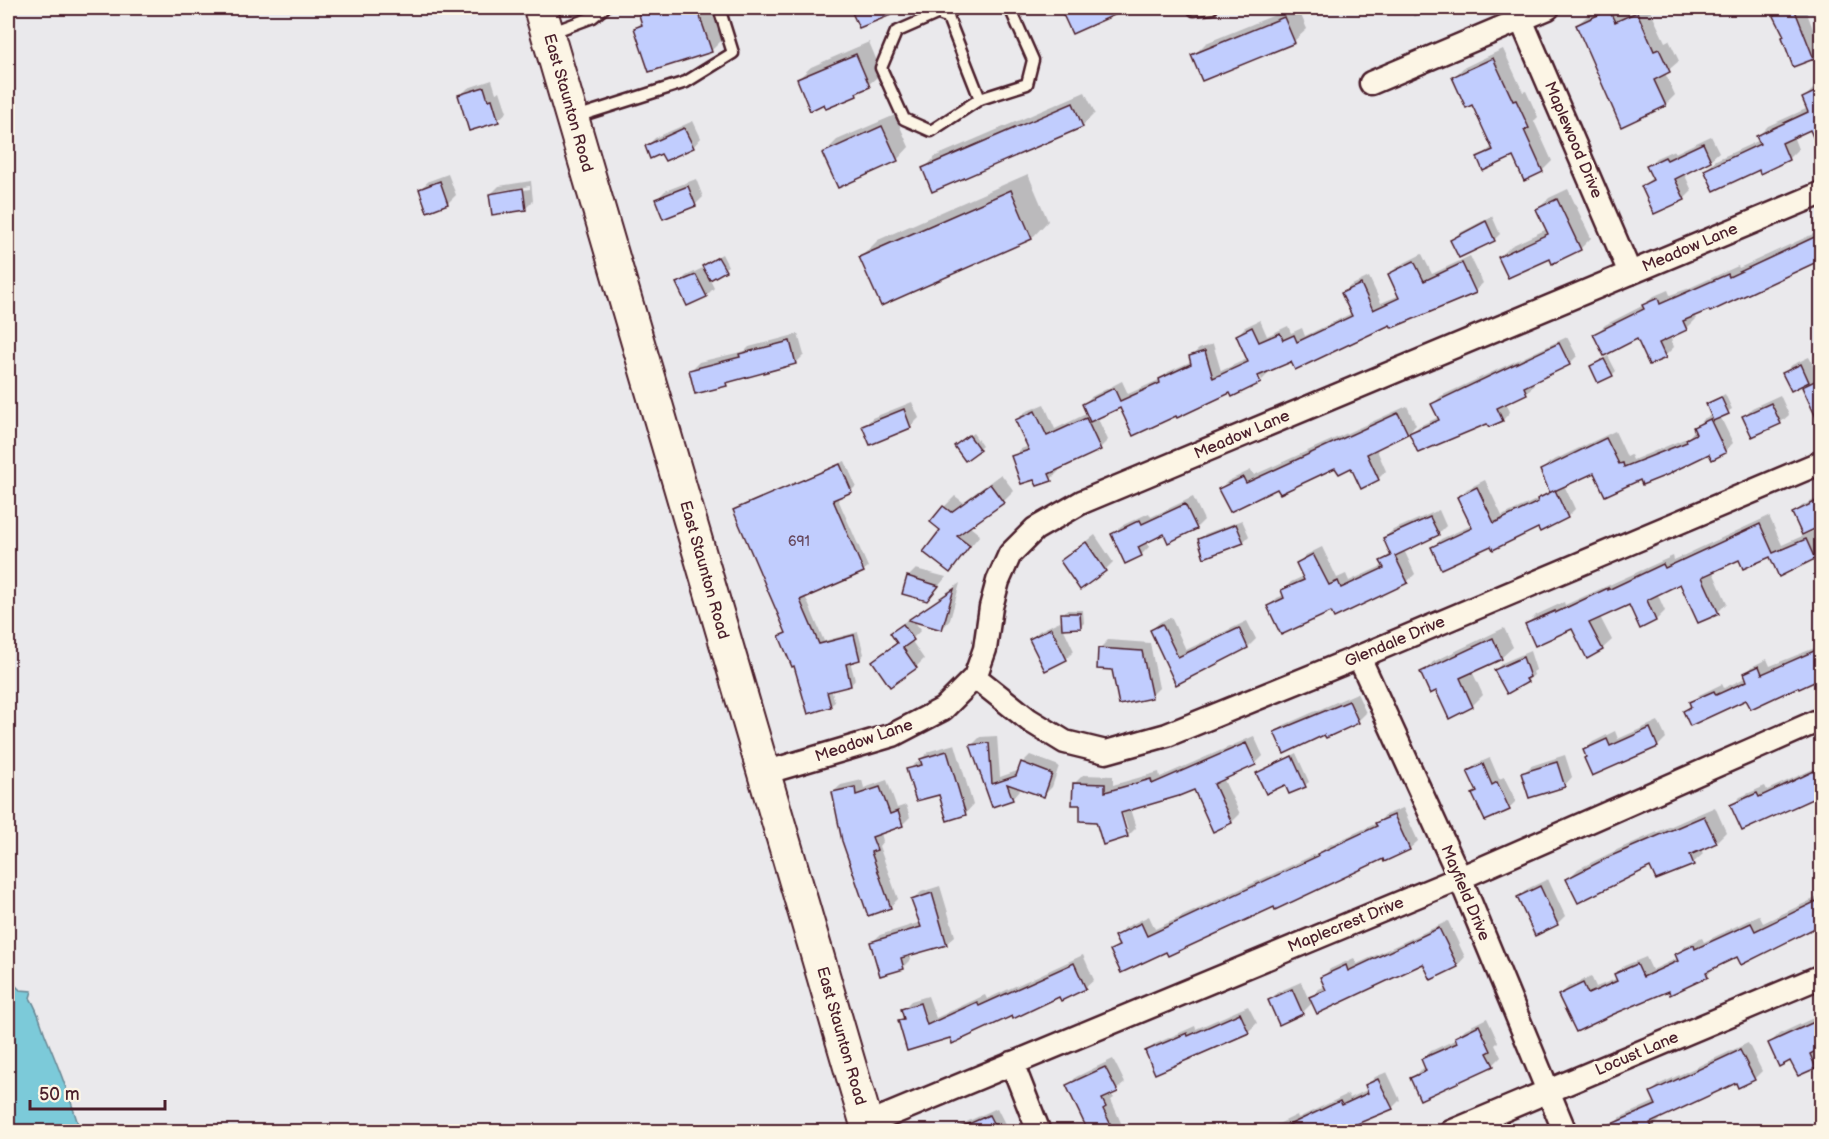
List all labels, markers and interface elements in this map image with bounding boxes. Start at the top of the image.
street label: East Staunton Road [539,32,597,174]
street label: Maplewood Drive [1540,79,1606,202]
street label: Meadow Lane [1639,219,1741,277]
street label: Meadow Lane [1191,406,1293,464]
street label: East Staunton Road [675,499,733,641]
house number: 691 [788,533,810,550]
street label: Glendale Drive [1342,612,1448,672]
street label: Meadow Lane [813,715,916,767]
street label: Mayfield Drive [1436,842,1494,944]
street label: Maplecrest Drive [1285,893,1407,957]
street label: East Staunton Road [812,965,870,1107]
street label: Locust Lane [1592,1028,1682,1080]
scale bar [30,1073,165,1111]
text: 50 m [39,1084,80,1105]

